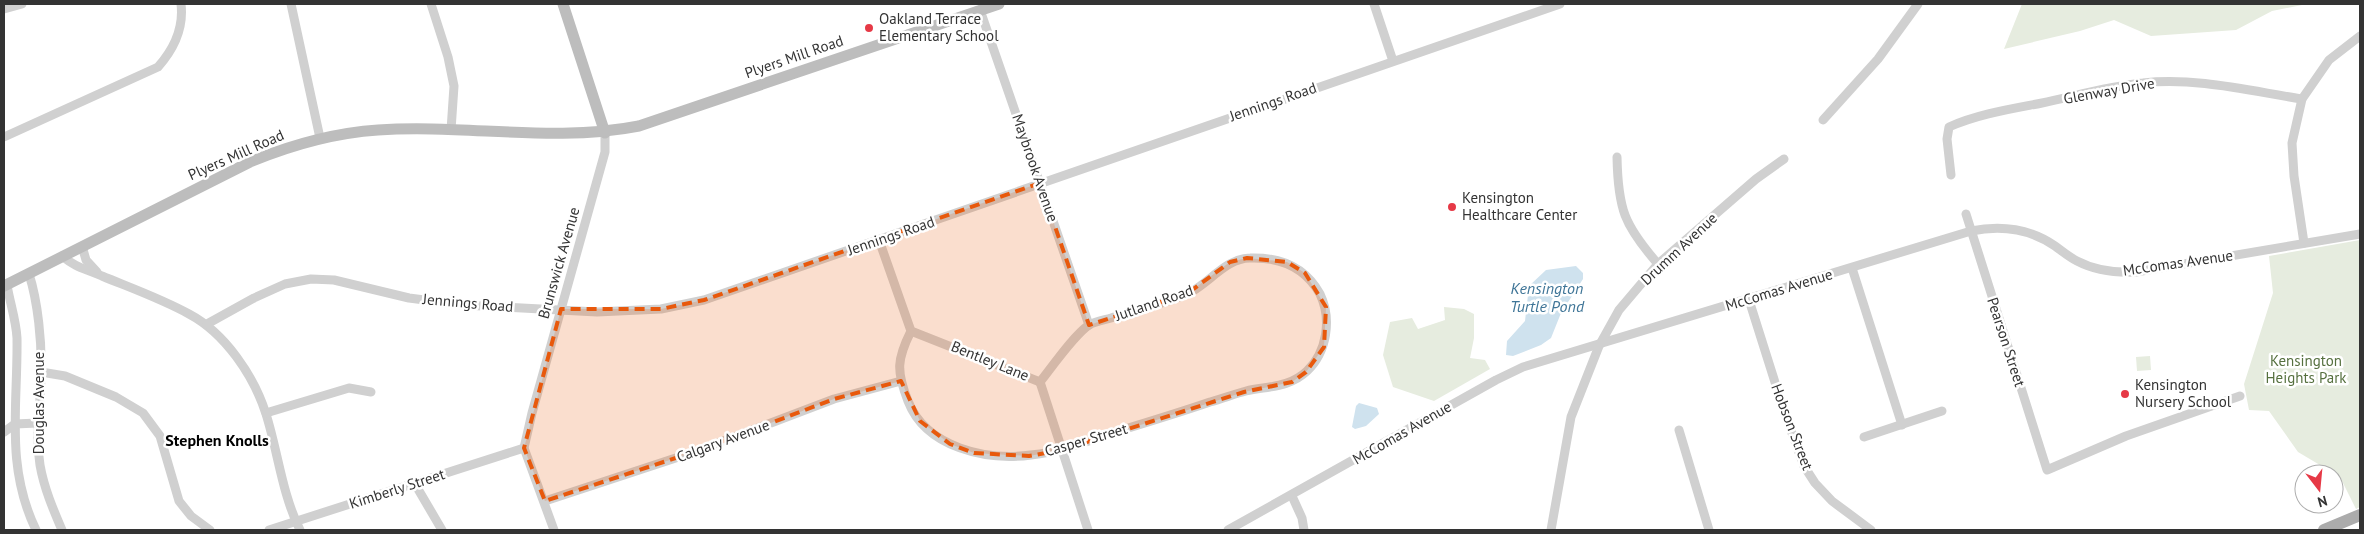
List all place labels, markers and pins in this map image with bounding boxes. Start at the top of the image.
place label: Oakland Terrace Elementary School [879,9,999,45]
marker: Oakland Terrace Elementary School [863,22,875,34]
place label: Kensington Healthcare Center [1462,188,1577,224]
marker: Kensington Healthcare Center [1446,201,1458,213]
place label: Kensington Nursery School [2135,375,2232,411]
marker: Kensington Nursery School [2119,388,2131,400]

